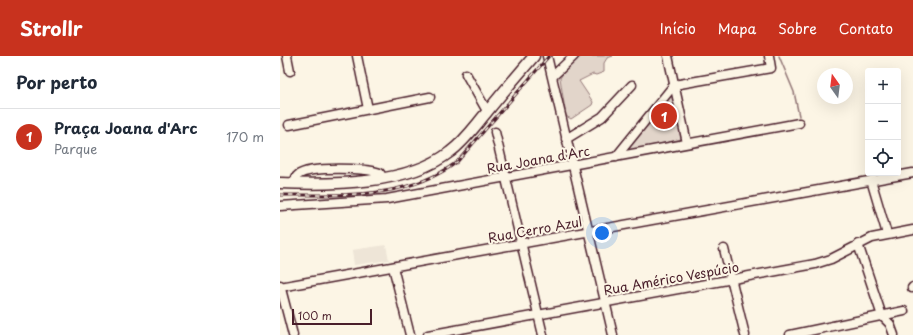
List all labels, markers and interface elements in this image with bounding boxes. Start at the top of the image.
text: Strollr [20,14,83,42]
text: Início [660,18,696,39]
text: Mapa [718,18,756,39]
text: Sobre [778,18,817,39]
text: Contato [839,18,893,39]
north arrow [817,68,853,104]
map controls [865,68,901,176]
button: + [865,68,901,104]
text: Por perto [16,69,97,95]
pin: 1 [651,101,677,131]
button: − [865,104,901,140]
text: Praça Joana d'Arc [54,116,197,139]
text: 1 [26,127,32,146]
text: 170 m [226,127,264,146]
text: Parque [54,139,97,158]
button: locate [865,140,901,176]
street label: Rua Joana d'Arc [485,141,591,177]
street label: Rua Cerro Azul [487,211,583,247]
your location [592,223,612,243]
street label: Rua Américo Vespúcio [602,257,740,299]
scale bar [292,307,372,326]
text: 100 m [298,307,332,324]

